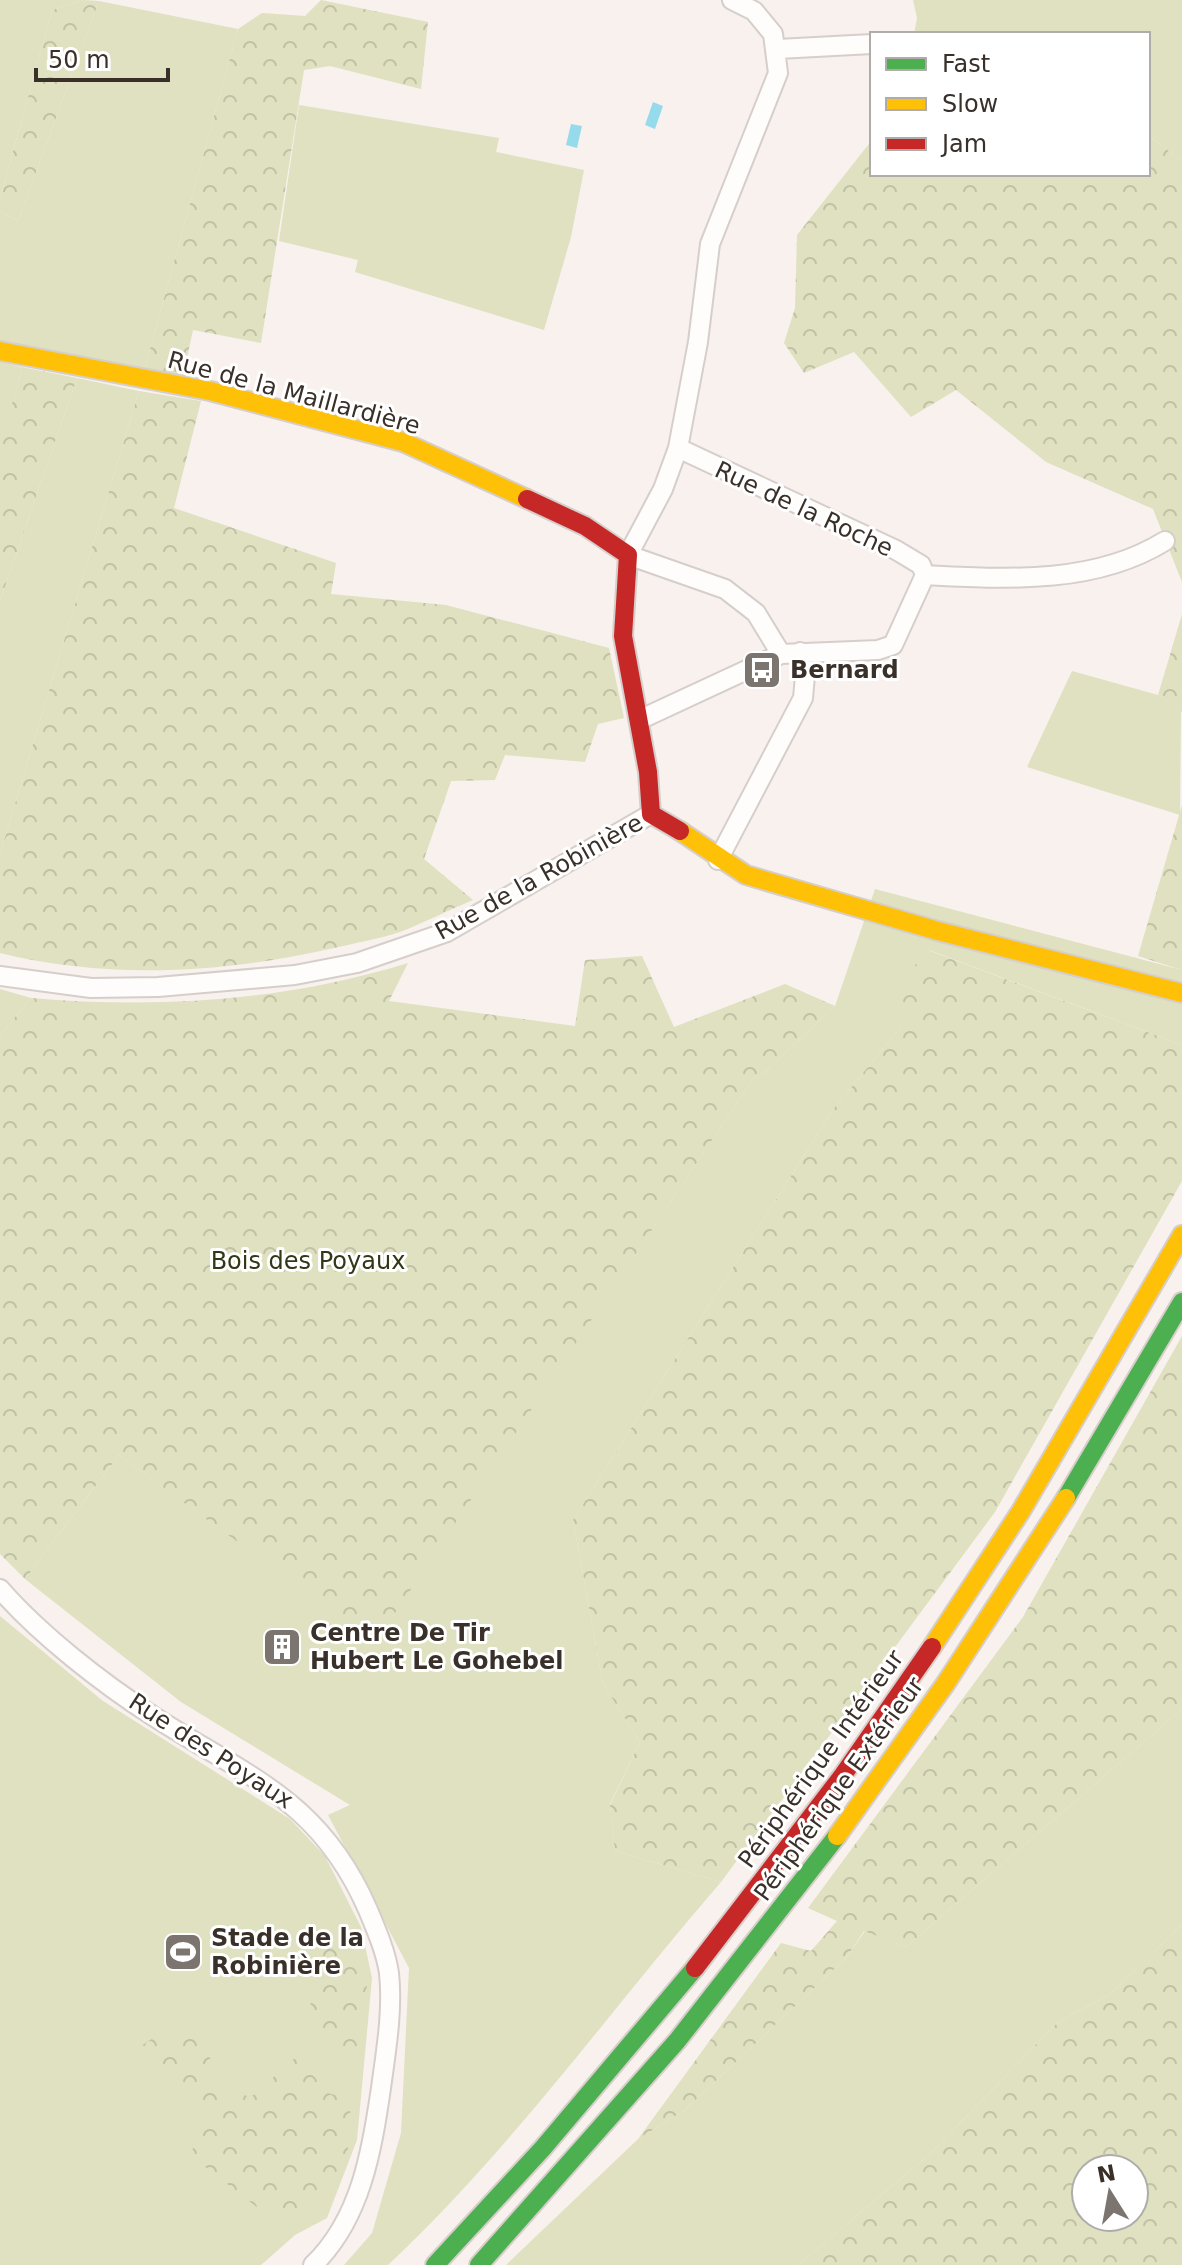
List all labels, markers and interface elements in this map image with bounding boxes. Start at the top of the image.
scale bar [36,32,168,82]
legend [870,32,1150,176]
text: 50 m [48,46,110,74]
text: Fast [942,50,990,78]
text: Slow [942,90,998,118]
text: Jam [940,130,987,158]
street label: Rue de la Maillardière [165,346,423,440]
street label: Rue de la Roche [710,455,898,563]
bus stop icon: Bernard [741,649,783,691]
place label: Bernard [790,656,899,684]
street label: Rue de la Robinière [430,808,648,946]
park label: Bois des Poyaux [211,1247,405,1275]
place label: Centre De Tir Hubert Le Gohebel [310,1619,563,1675]
building icon: Centre De Tir Hubert Le Gohebel [261,1626,303,1668]
street label: Périphérique Intérieur [733,1645,910,1873]
street label: Périphérique Extérieur [748,1672,930,1906]
street label: Rue des Poyaux [124,1688,298,1814]
place label: Stade de la Robinière [211,1924,364,1980]
sports icon: Stade de la Robinière [162,1931,204,1973]
north arrow [1070,2153,1150,2233]
text: N [1095,2160,1118,2188]

